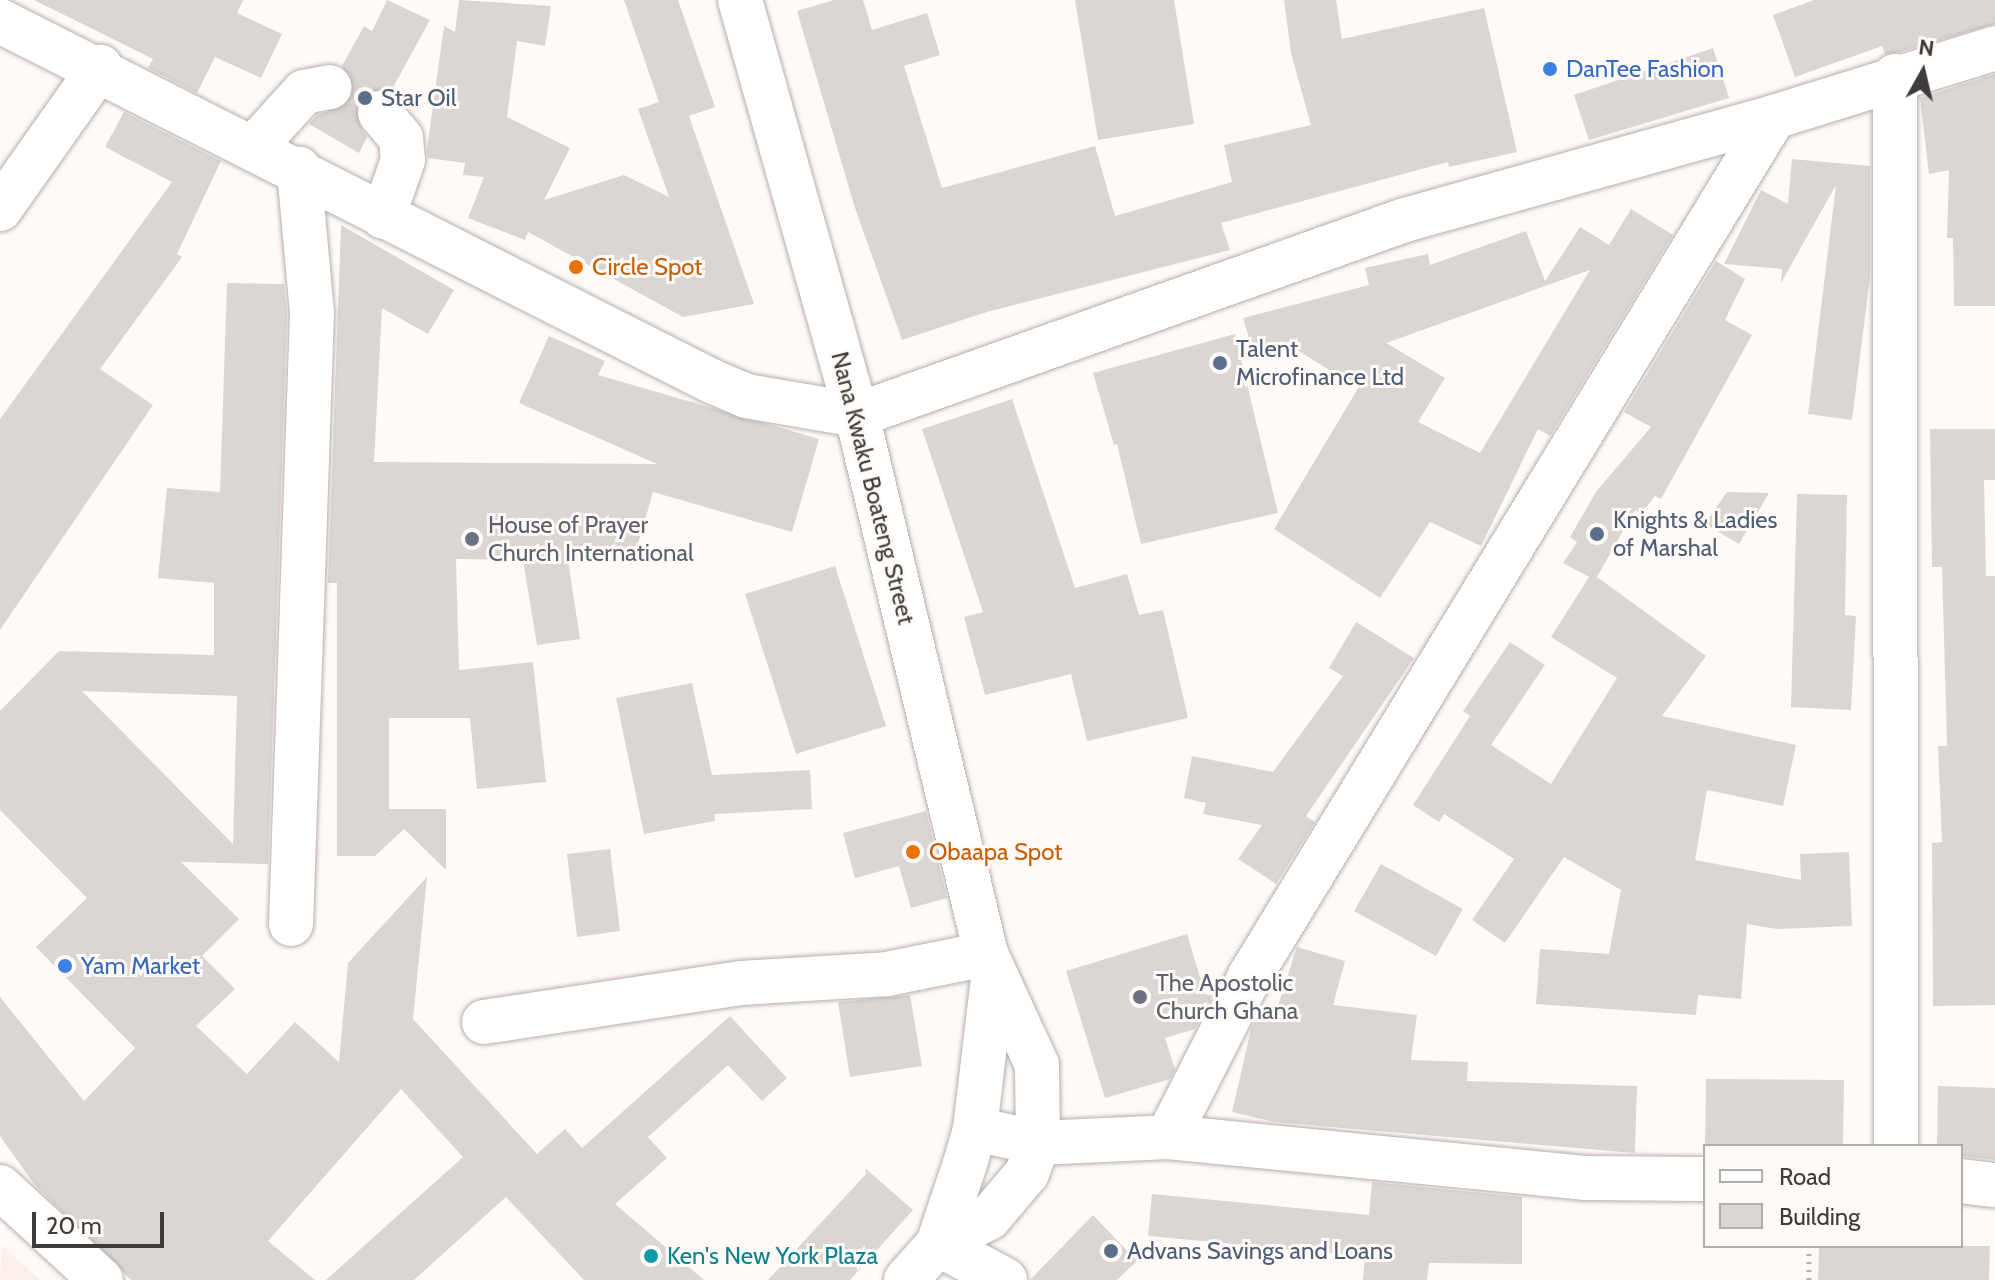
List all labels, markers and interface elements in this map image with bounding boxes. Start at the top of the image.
north arrow [1883,32,1963,112]
text: N [1917,33,1936,62]
place label: DanTee Fashion [1566,55,1724,83]
marker: DanTee Fashion [1541,60,1559,78]
place label: Star Oil [381,84,456,112]
marker: Star Oil [356,89,374,107]
place label: Circle Spot [592,253,702,281]
marker: Circle Spot [567,258,585,276]
place label: Talent Microfinance Ltd [1236,335,1404,391]
street label: Nana Kwaku Boateng Street [825,349,921,627]
marker: Talent Microfinance Ltd [1211,354,1229,372]
place label: Knights & Ladies of Marshal [1613,506,1778,562]
place label: House of Prayer Church International [488,511,694,567]
marker: Knights & Ladies of Marshal [1588,525,1606,543]
marker: House of Prayer Church International [463,530,481,548]
place label: Obaapa Spot [929,838,1062,866]
marker: Obaapa Spot [904,843,922,861]
place label: Yam Market [81,952,200,980]
marker: Yam Market [56,957,74,975]
place label: The Apostolic Church Ghana [1156,969,1298,1025]
marker: The Apostolic Church Ghana [1131,988,1149,1006]
legend [1703,1144,1963,1248]
text: Road [1779,1162,1831,1191]
scale bar [36,1196,168,1246]
text: Building [1779,1202,1860,1231]
text: 20 m [46,1211,102,1240]
place label: Advans Savings and Loans [1127,1237,1393,1265]
place label: Ken's New York Plaza [667,1242,878,1270]
marker: Advans Savings and Loans [1102,1242,1120,1260]
marker: Ken's New York Plaza [642,1247,660,1265]

